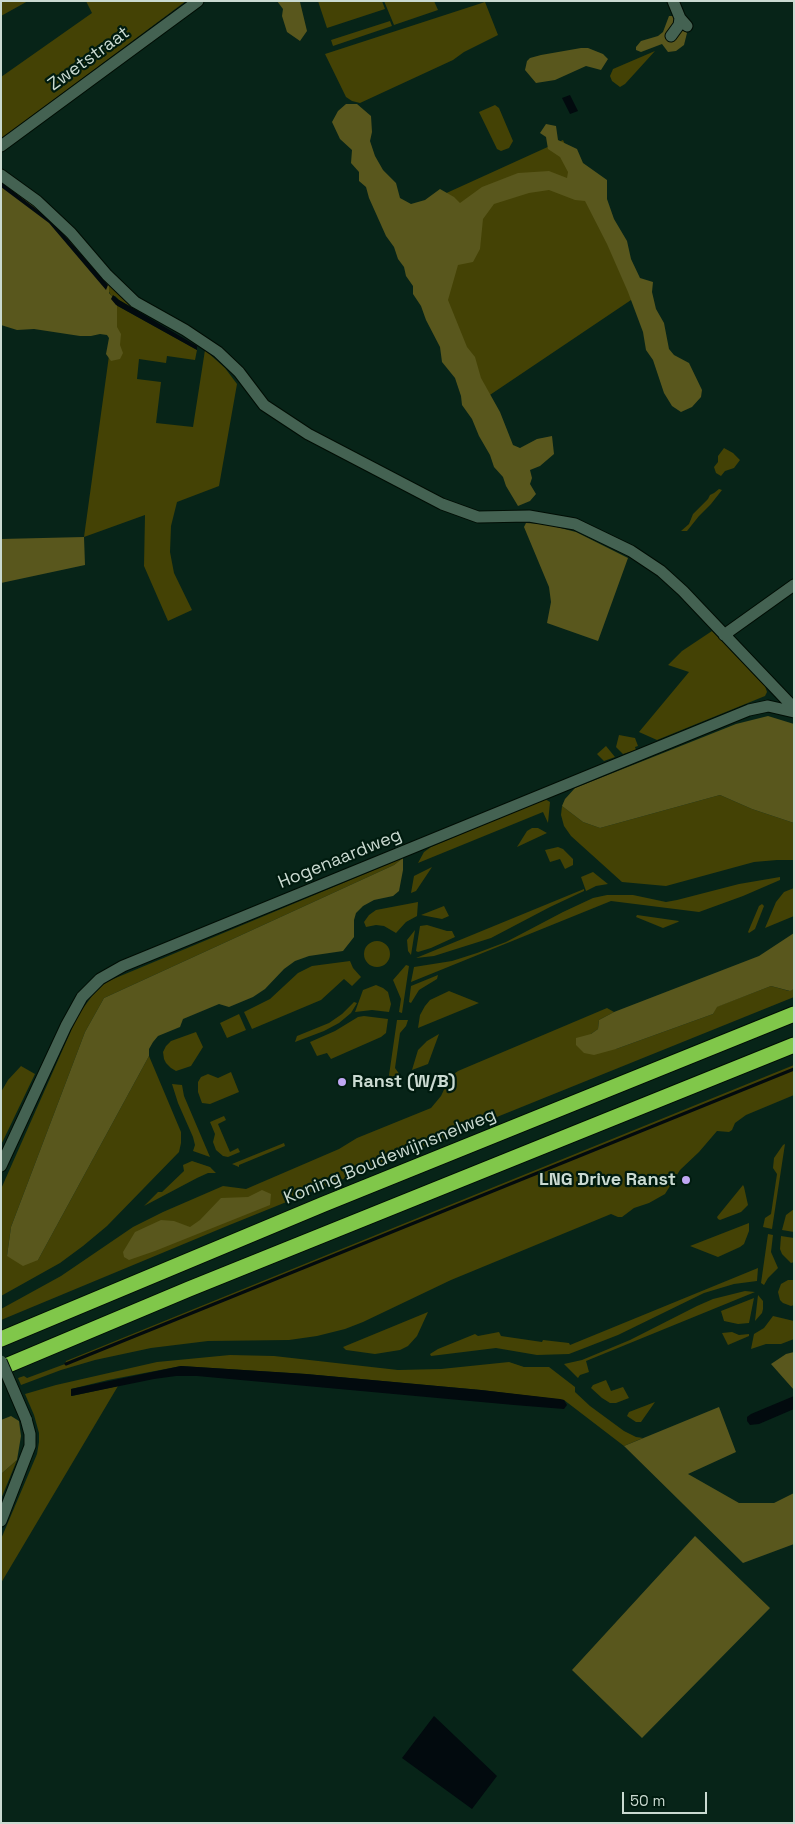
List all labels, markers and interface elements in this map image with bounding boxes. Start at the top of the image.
street label: Zwetstraat [44,22,134,96]
street label: Hogenaardweg [275,824,405,894]
place label: Ranst (W/B) [352,1071,456,1093]
marker: Ranst (W/B) [336,1076,348,1088]
street label: Koning Boudewijnsnelweg [281,1104,499,1210]
place label: LNG Drive Ranst [539,1169,676,1191]
marker: LNG Drive Ranst [680,1174,692,1186]
scale bar [625,1782,710,1814]
text: 50 m [630,1791,665,1810]

